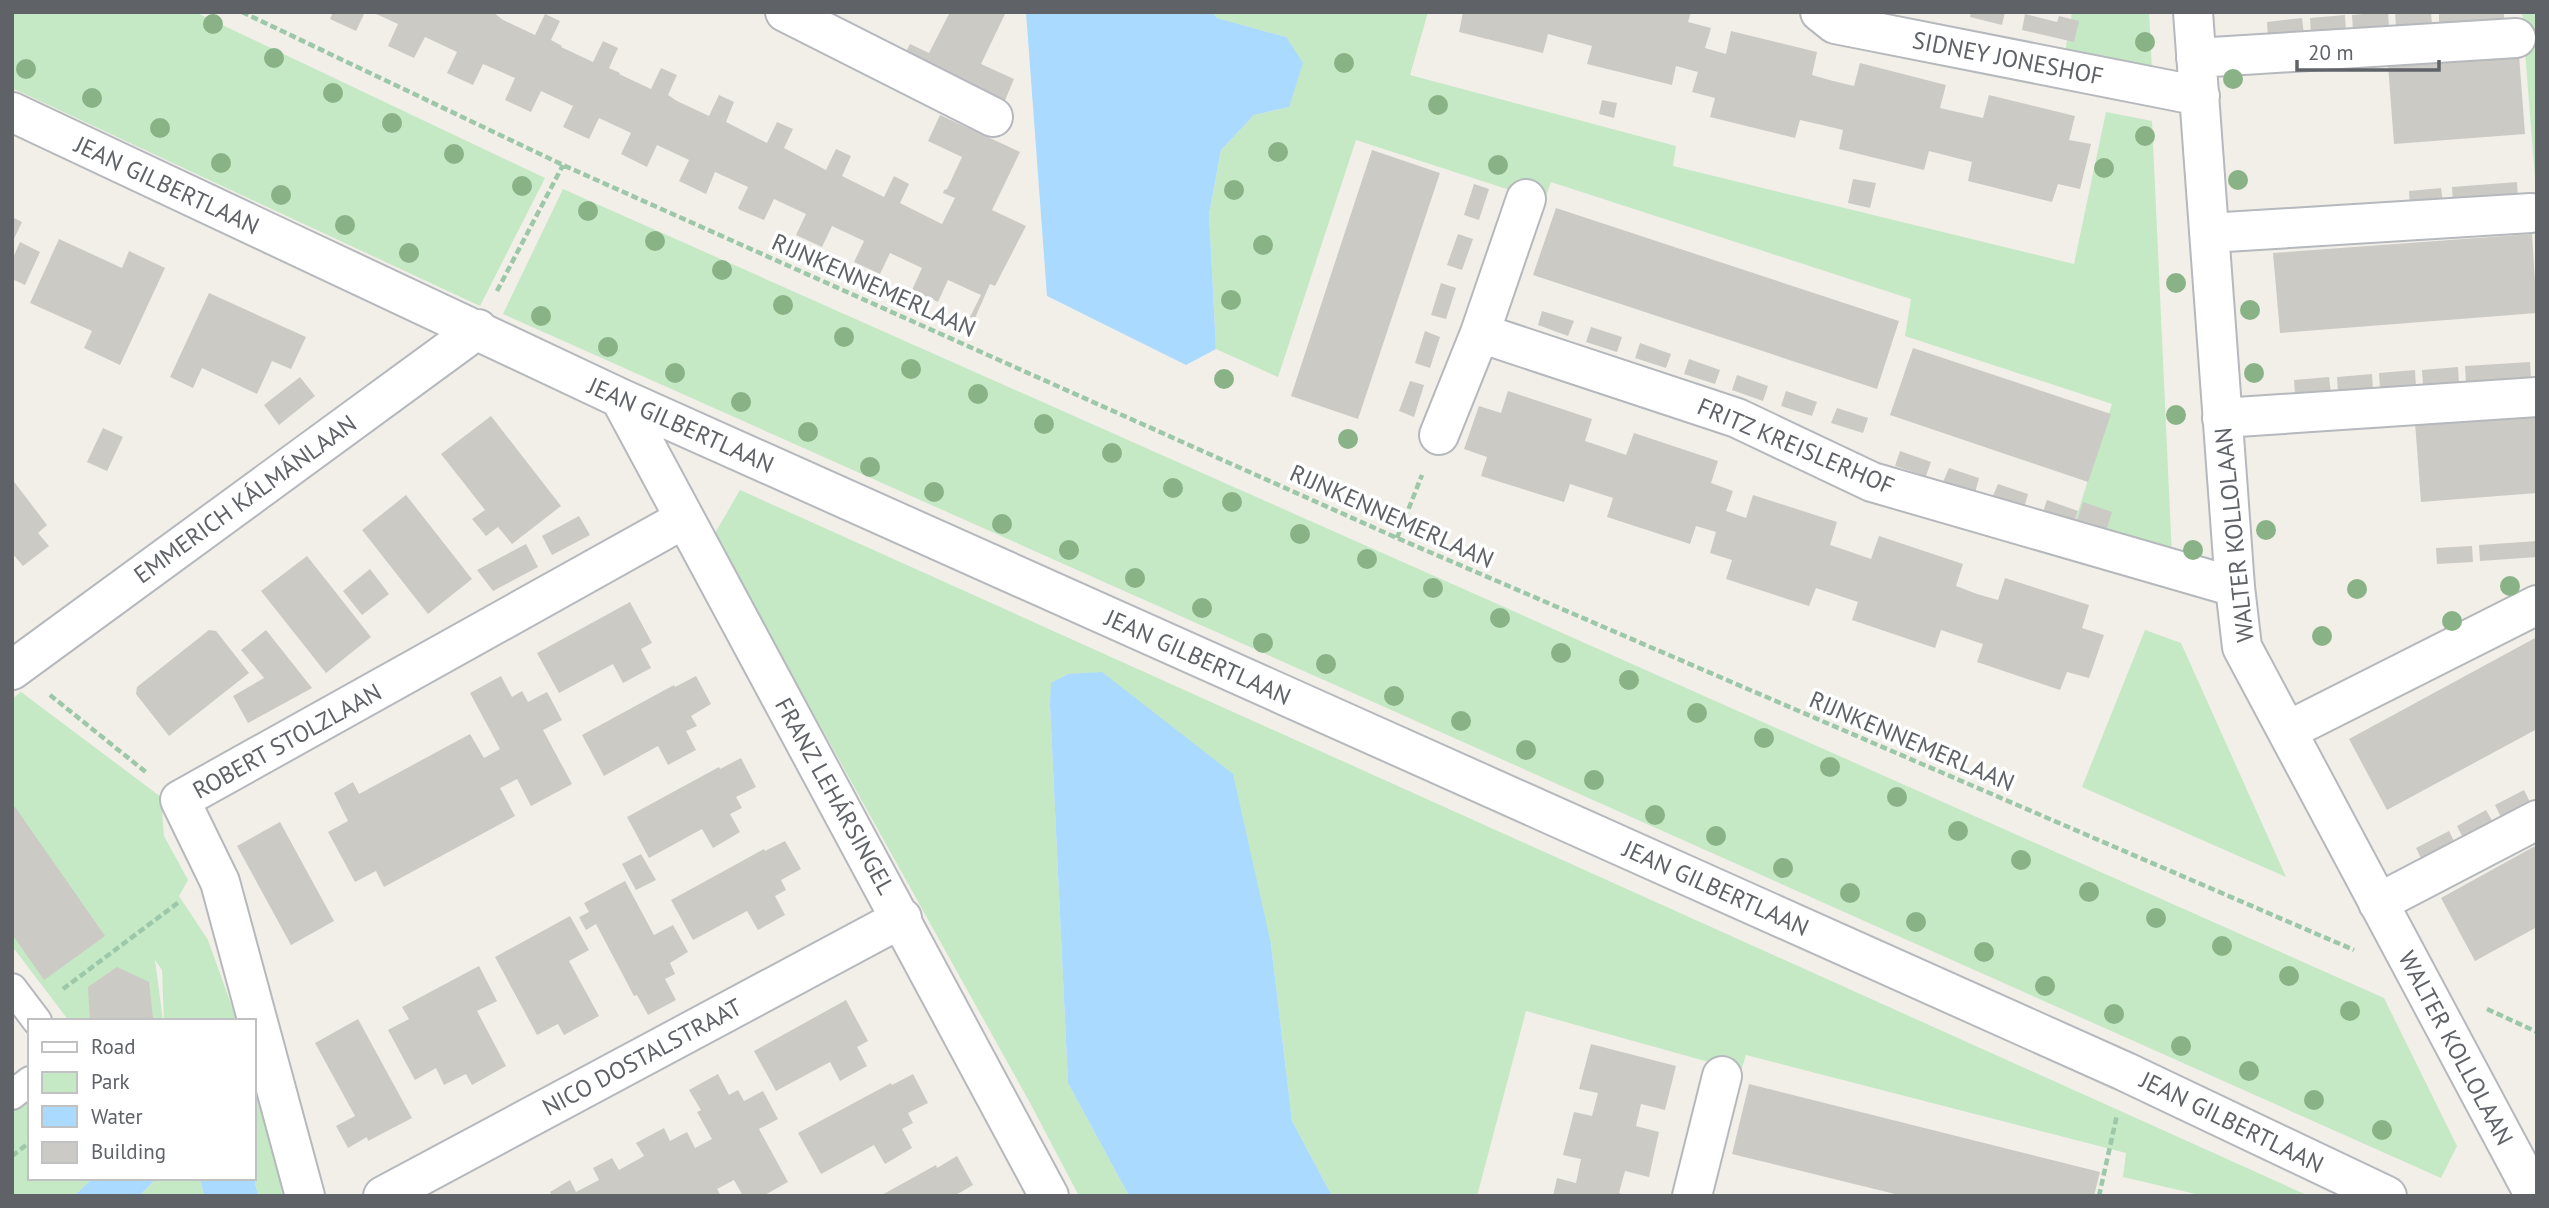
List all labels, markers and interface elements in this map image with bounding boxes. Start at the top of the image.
street label: SIDNEY JONESHOF [1910,24,2106,92]
scale bar [2297,28,2439,72]
text: 20 m [2308,39,2354,66]
street label: JEAN GILBERTLAAN [69,128,264,241]
street label: RIJNKENNEMERLAAN [767,226,981,344]
street label: JEAN GILBERTLAAN [582,370,779,480]
street label: FRITZ KREISLERHOF [1693,391,1899,501]
street label: EMMERICH KÁLMÁNLAAN [128,408,362,590]
street label: WALTER KOLLOLAAN [2207,426,2261,644]
street label: RIJNKENNEMERLAAN [1285,457,1499,575]
street label: JEAN GILBERTLAAN [1099,602,1296,712]
street label: ROBERT STOLZLAAN [187,676,387,806]
street label: RIJNKENNEMERLAAN [1805,684,2019,798]
street label: FRANZ LEHÁRSINGEL [768,692,902,900]
street label: JEAN GILBERTLAAN [1617,833,1814,943]
street label: WALTER KOLLOLAAN [2392,945,2520,1151]
street label: NICO DOSTALSTRAAT [537,991,747,1123]
legend [28,1019,256,1180]
text: Road [91,1033,135,1060]
street label: JEAN GILBERTLAAN [2134,1064,2329,1180]
text: Park [91,1068,130,1095]
text: Water [91,1103,143,1130]
text: Building [91,1138,166,1165]

